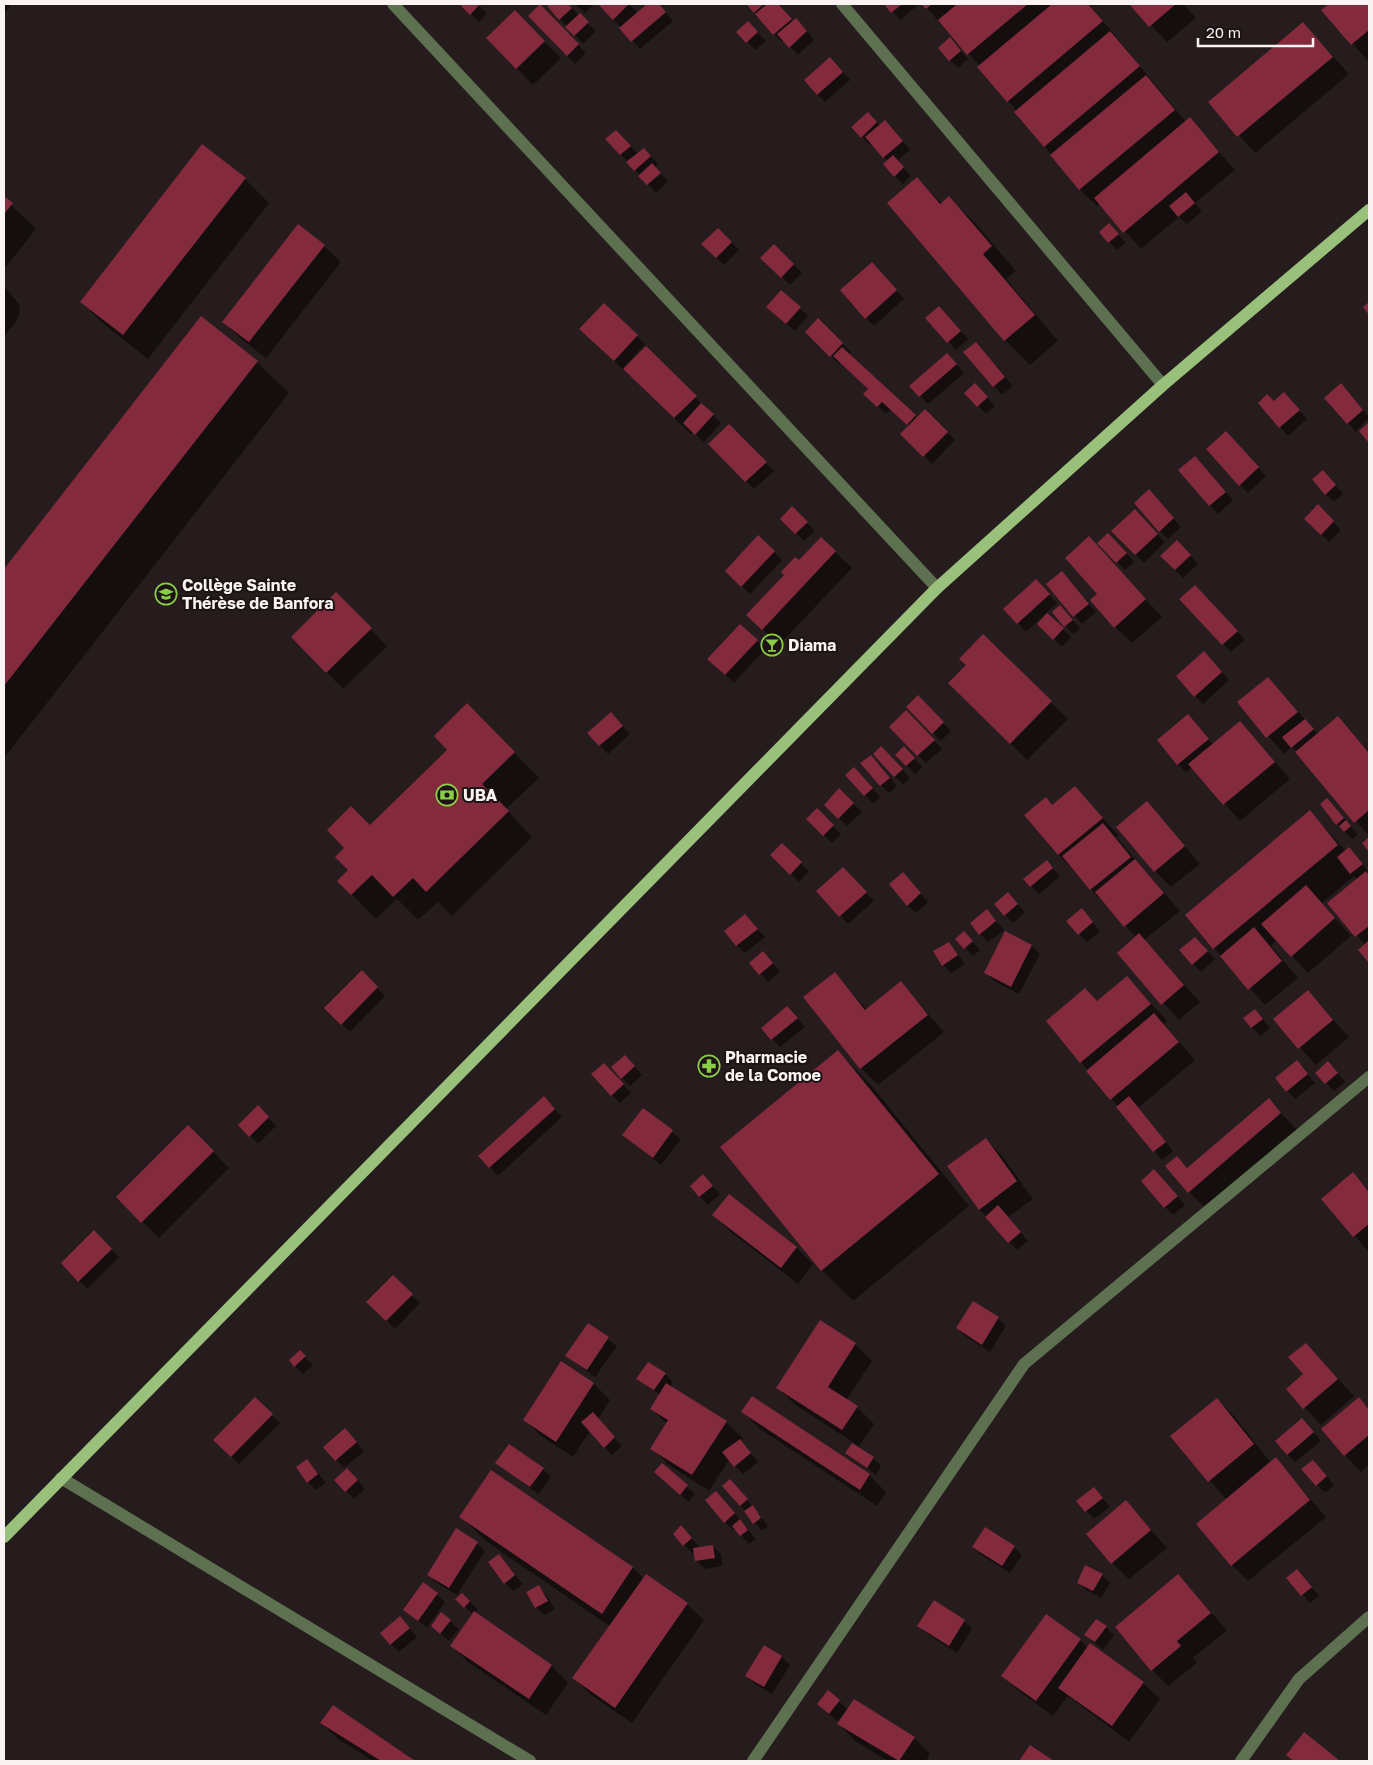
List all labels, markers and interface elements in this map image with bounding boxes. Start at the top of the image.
scale bar [1198,15,1313,47]
text: 20 m [1206,23,1241,41]
place label: Collège Sainte Thérèse de Banfora [182,575,334,613]
school or university icon: Collège Sainte Thérèse de Banfora [154,582,178,606]
bar icon: Diama [760,633,784,657]
place label: Diama [788,635,836,655]
bank icon: UBA [435,783,459,807]
place label: UBA [463,785,498,805]
place label: Pharmacie de la Comoe [725,1047,821,1085]
pharmacy icon: Pharmacie de la Comoe [697,1054,721,1078]

